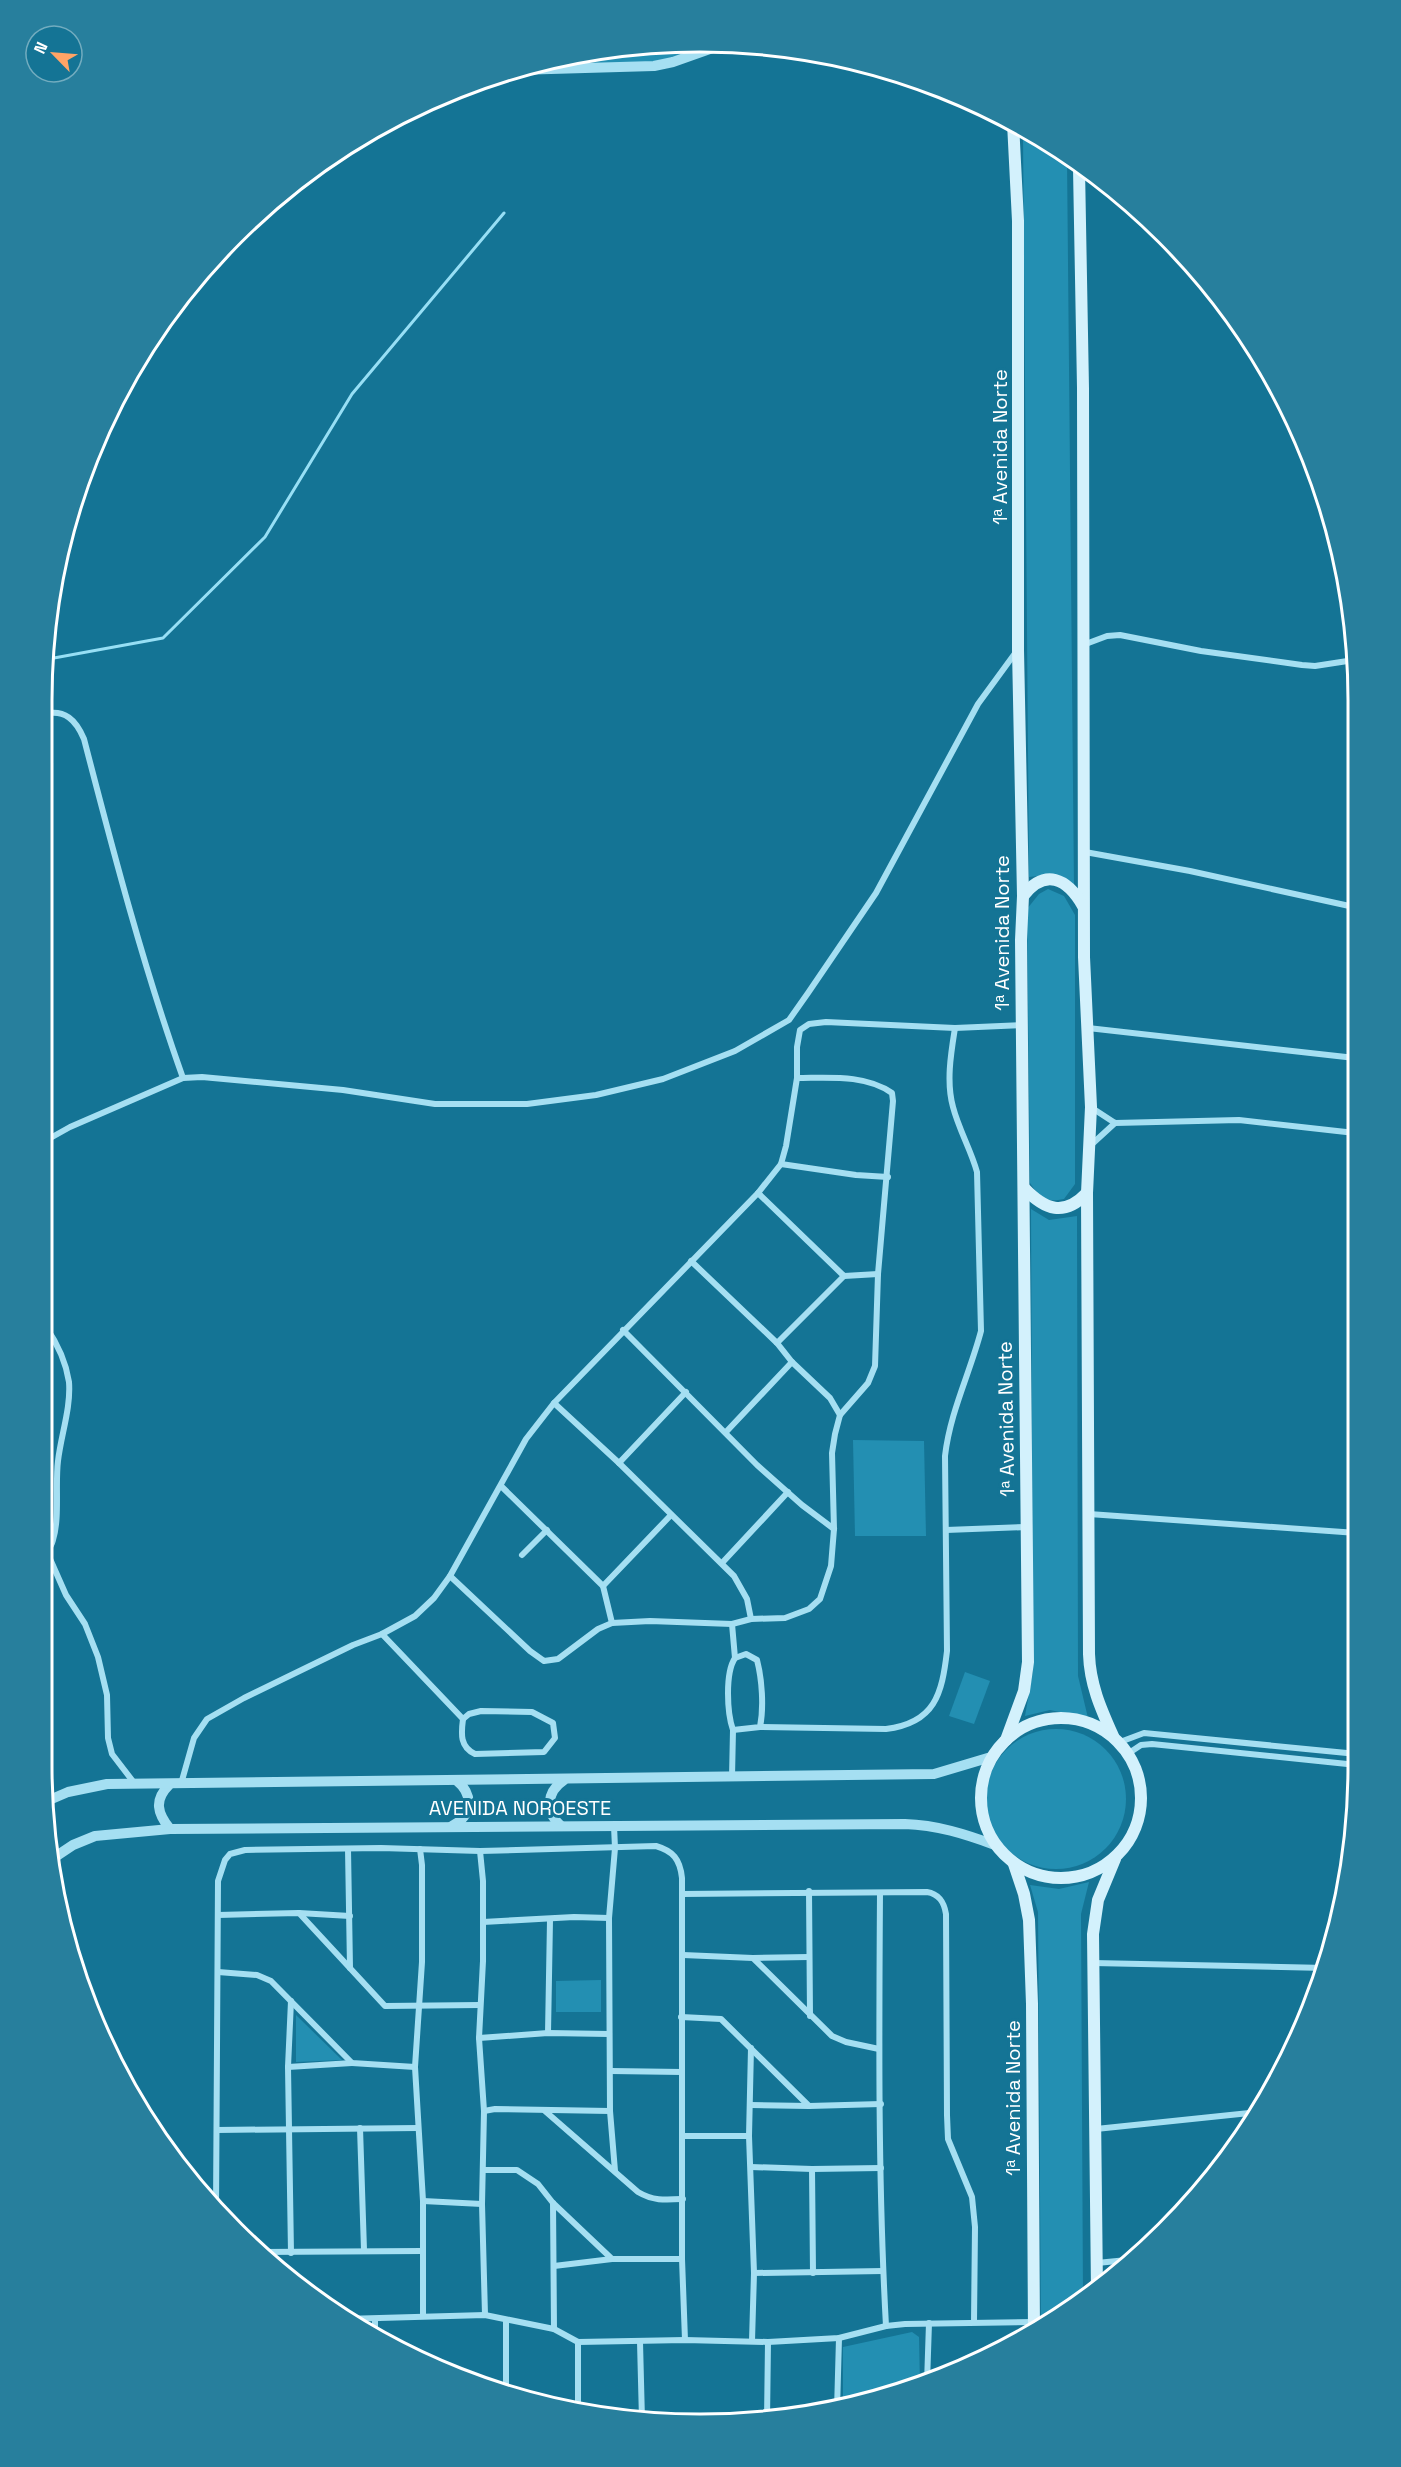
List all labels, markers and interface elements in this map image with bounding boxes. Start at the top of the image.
north arrow [24,24,84,84]
text: N [29,39,53,57]
street label: 1ᵃ Avenida Norte [987,369,1013,525]
street label: 1ᵃ Avenida Norte [989,855,1015,1011]
street label: 1ᵃ Avenida Norte [992,1341,1020,1497]
street label: AVENIDA NOROESTE [429,1795,611,1821]
street label: 1ᵃ Avenida Norte [1000,2020,1026,2176]

